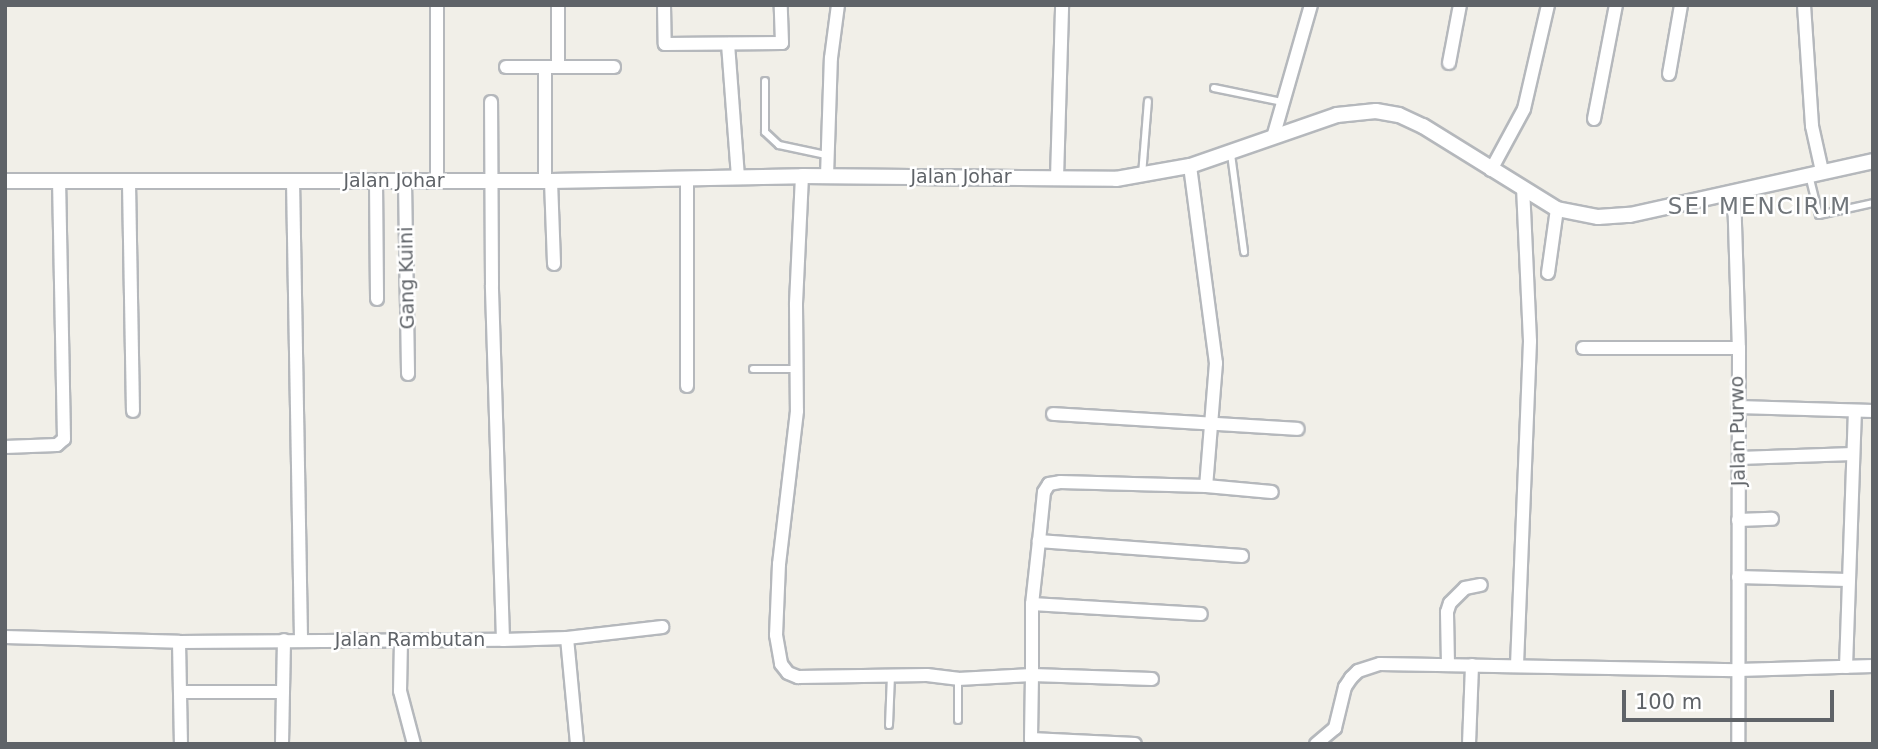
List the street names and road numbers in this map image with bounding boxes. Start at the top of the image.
street label: Jalan Johar [911,166,1011,188]
street label: Jalan Johar [344,170,444,192]
street label: Gang Kuini [395,226,419,330]
street label: Jalan Purwo [1726,376,1750,486]
street label: Jalan Rambutan [335,629,485,651]

